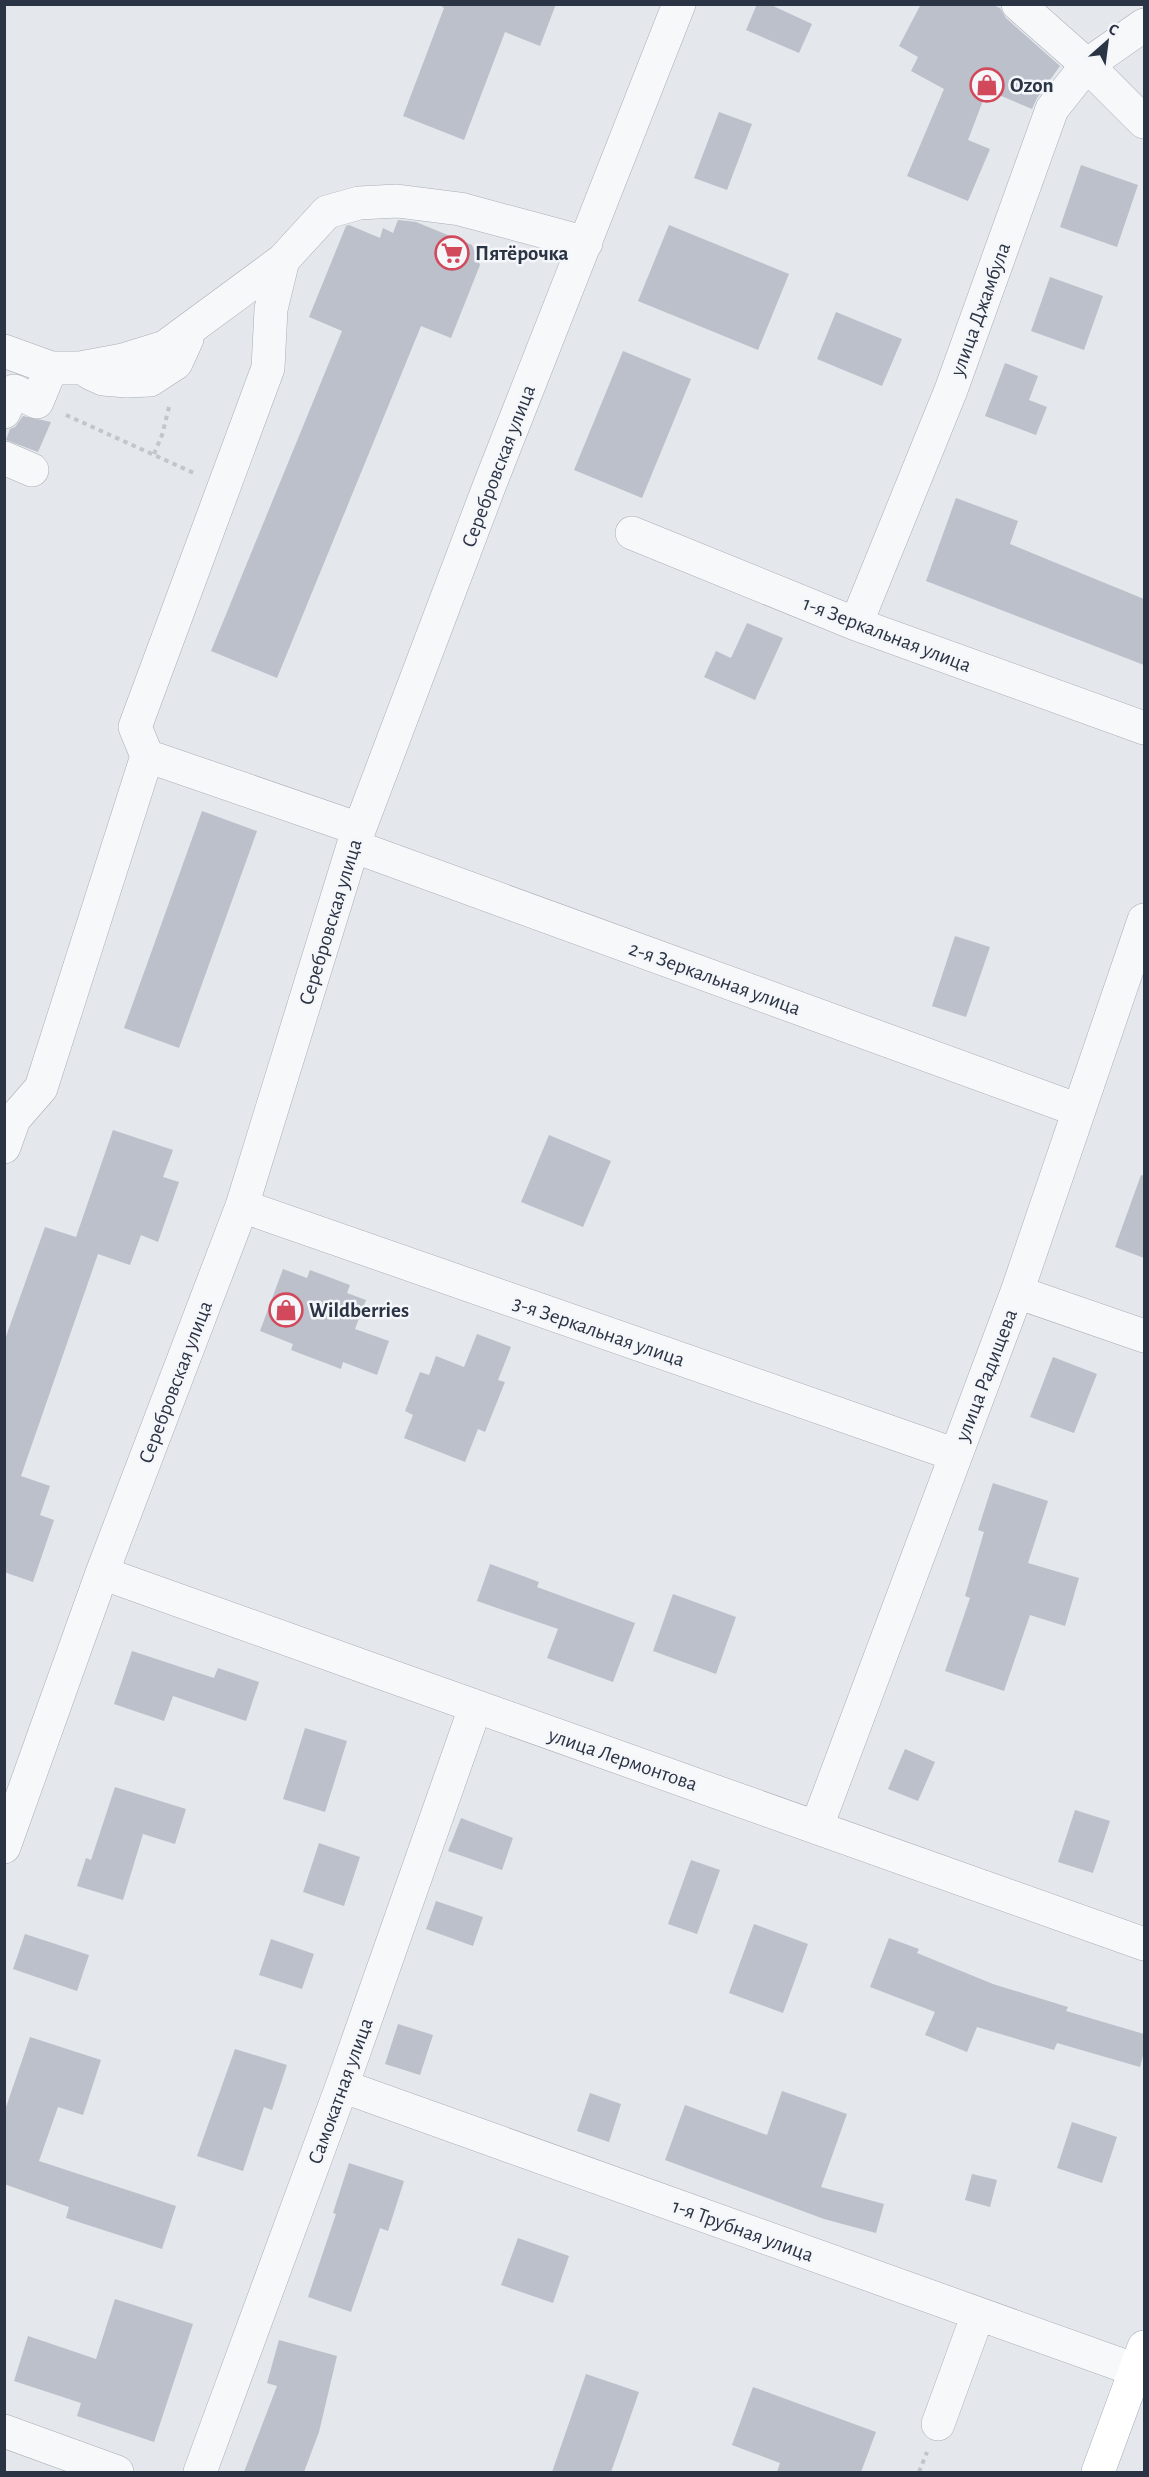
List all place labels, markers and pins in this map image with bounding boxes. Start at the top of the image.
shop icon: Ozon [969,67,1005,103]
place label: Ozon [1010,75,1054,96]
supermarket icon: Пятёрочка [434,235,470,271]
place label: Пятёрочка [475,243,569,264]
shop icon: Wildberries [268,1292,304,1328]
place label: Wildberries [309,1300,409,1321]

